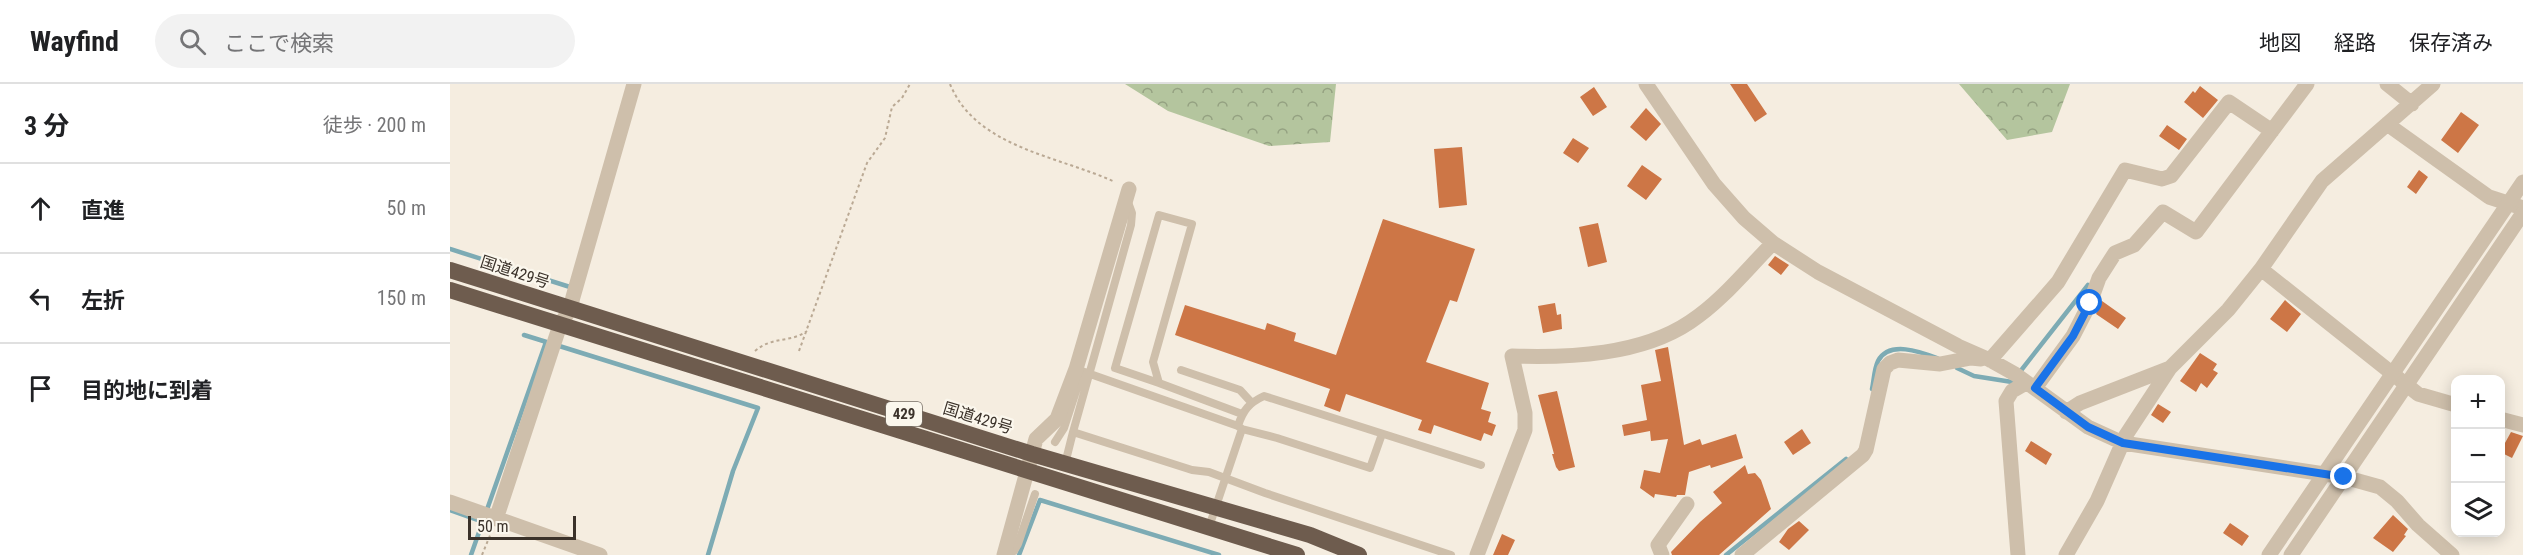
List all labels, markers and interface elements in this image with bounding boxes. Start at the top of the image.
search box [155,14,575,68]
text: Wayfind [30,25,119,58]
icon: search [176,25,209,58]
text: ここで検索 [224,31,334,56]
text: 地図 [2259,31,2301,55]
text: 経路 [2334,31,2376,55]
text: 保存済み [2409,31,2493,55]
text: 3 分 [24,111,69,141]
text: 徒歩 · 200 m [323,113,426,137]
icon: ahead [24,192,57,225]
text: 50 m [387,196,426,220]
text: 直進 [81,198,125,223]
street label: 国道429号 [478,252,552,292]
icon: left [24,282,57,315]
text: 150 m [377,286,426,310]
text: 左折 [81,288,125,313]
route start [2076,289,2102,315]
icon: arrive [24,372,57,405]
map controls [2451,375,2505,537]
button: + [2451,375,2505,429]
text: 目的地に到着 [81,378,213,403]
street label: 国道429号 [941,398,1015,438]
road number: 429 [886,402,922,426]
button: − [2451,429,2505,483]
route end [2330,463,2356,489]
button: layers [2451,483,2505,537]
scale bar [468,513,576,540]
text: 50 m [477,517,509,536]

